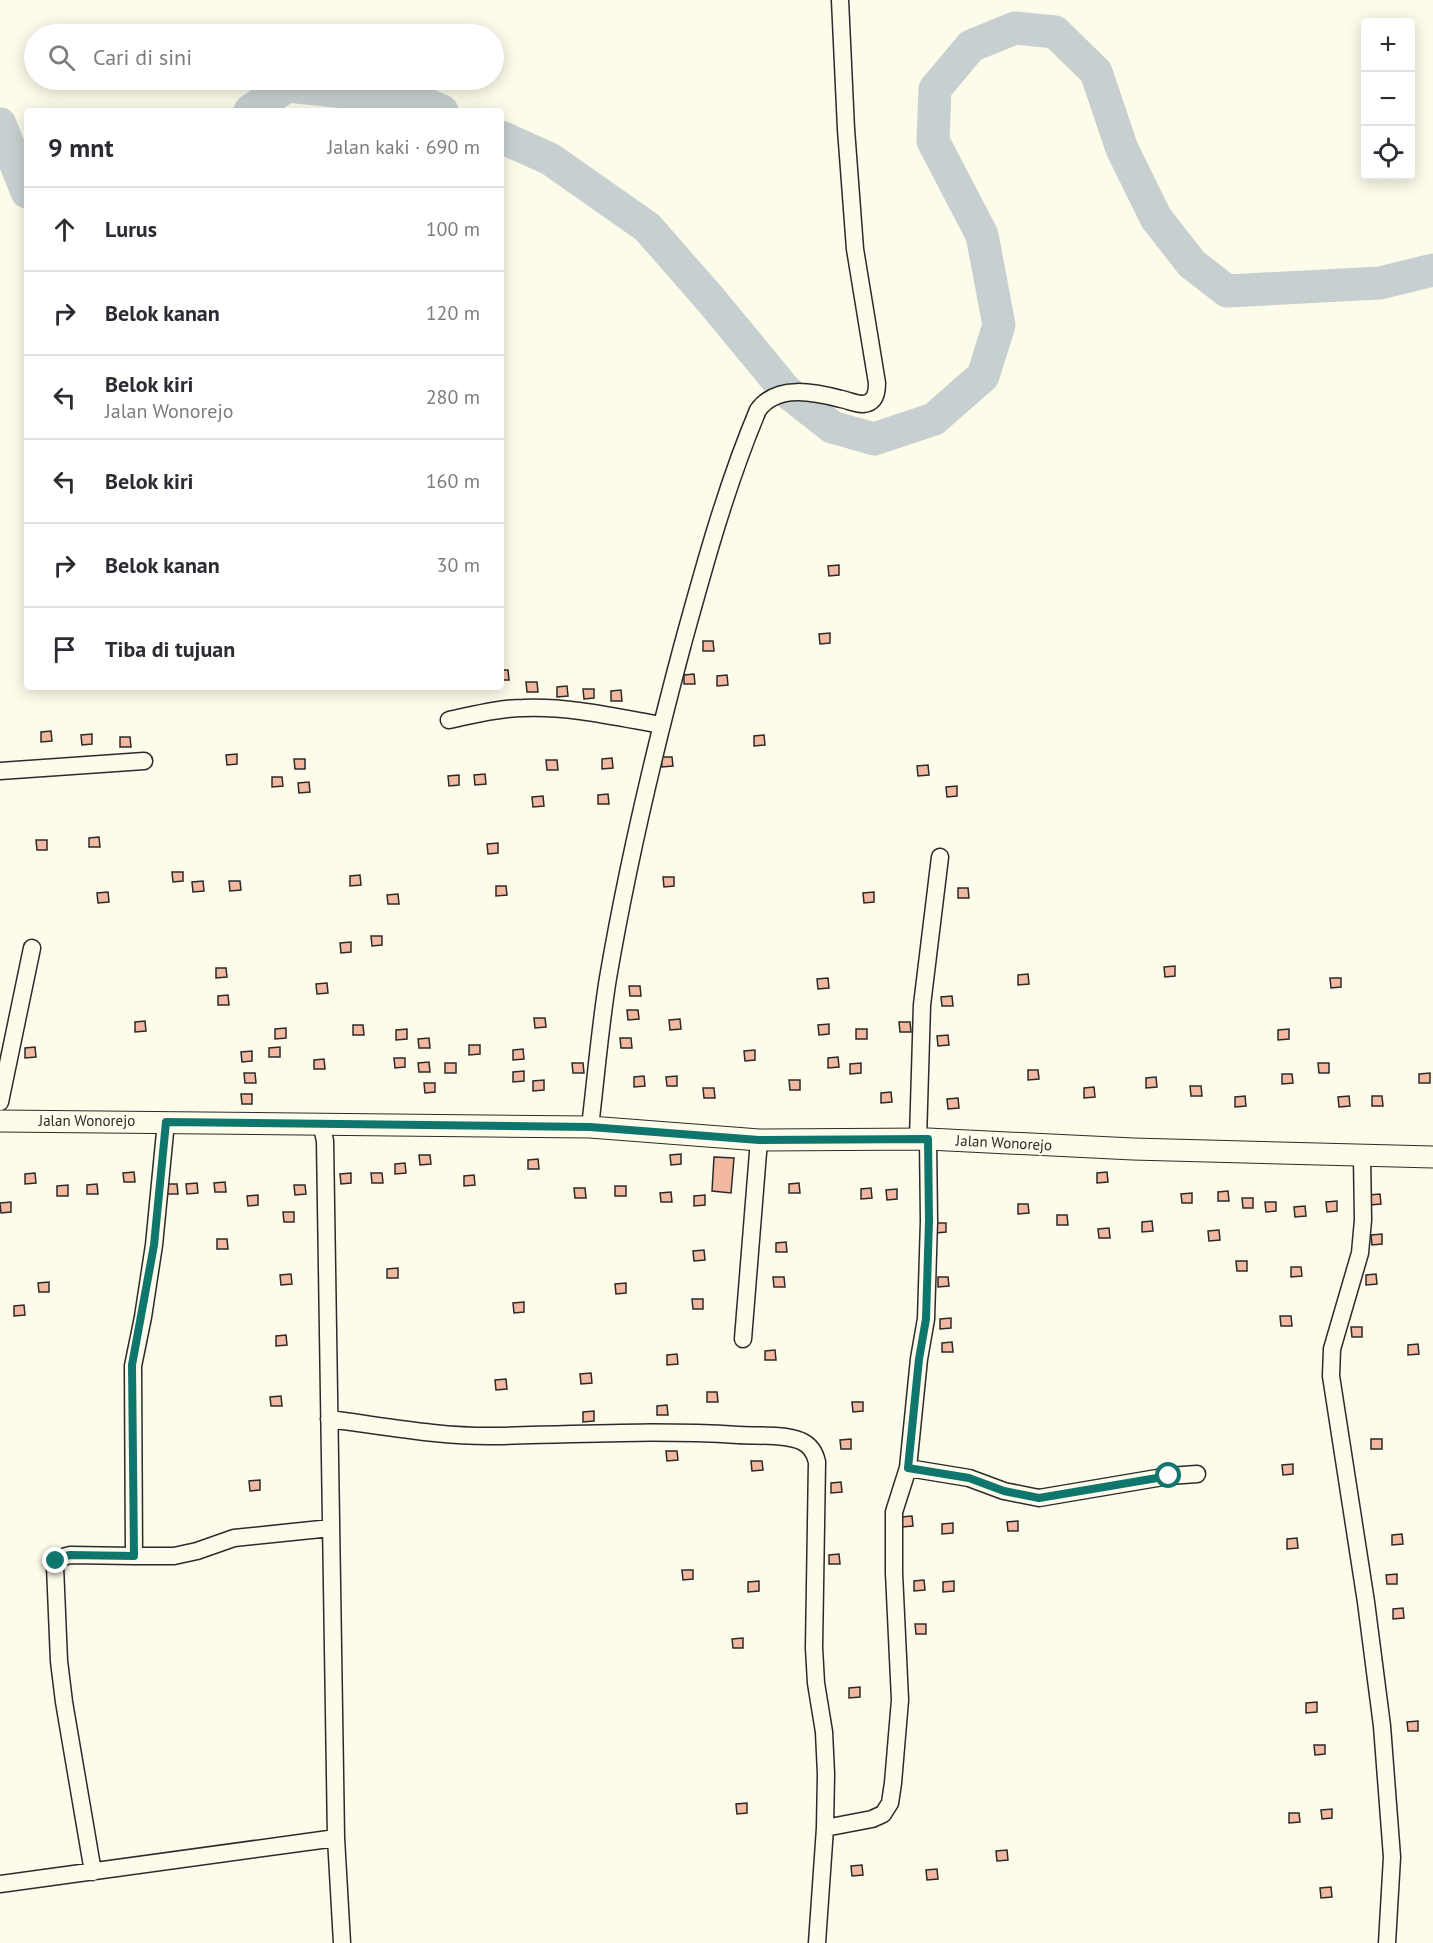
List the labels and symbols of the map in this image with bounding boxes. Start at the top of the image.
street label: Jalan Wonorejo [38,1111,135,1130]
street label: Jalan Wonorejo [954,1130,1053,1155]
route start [1155,1462,1181,1488]
route end [42,1547,68,1573]

